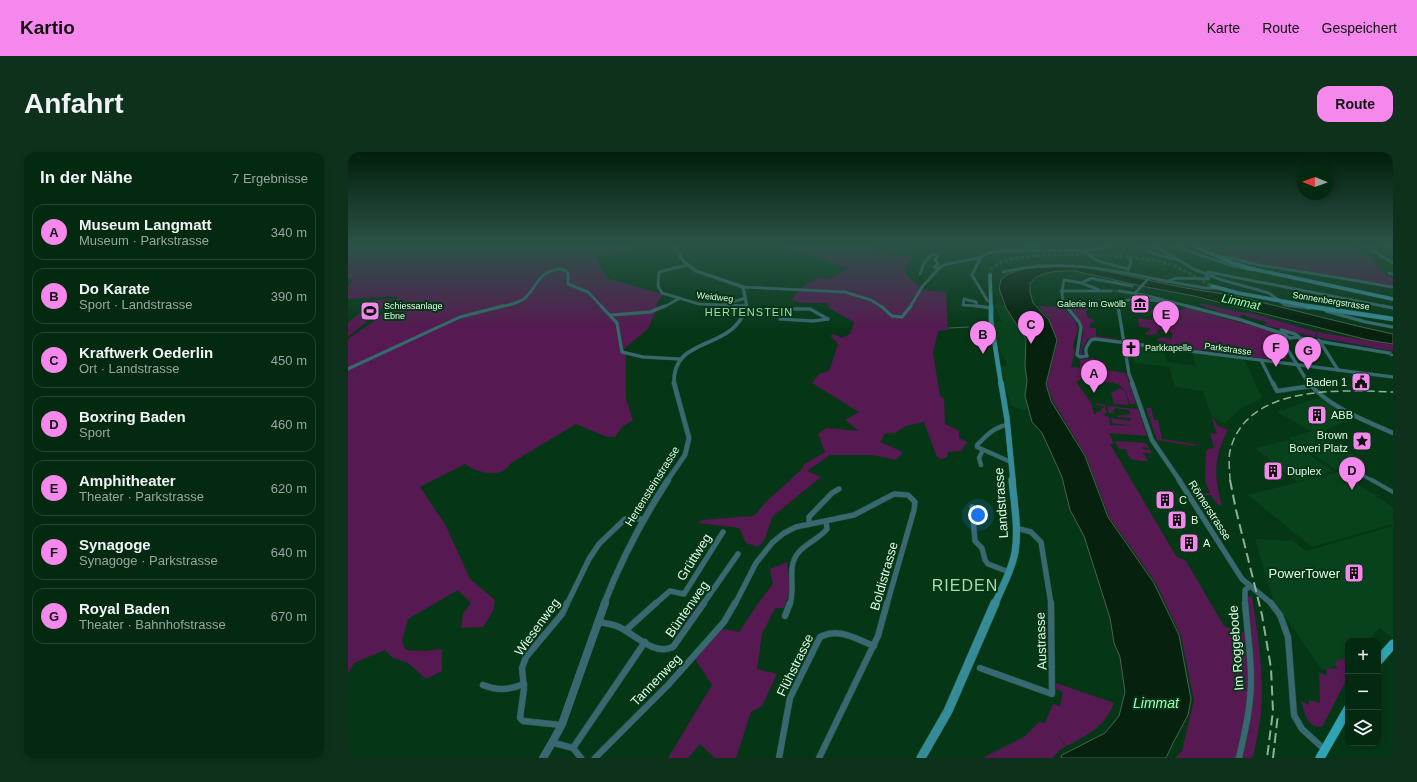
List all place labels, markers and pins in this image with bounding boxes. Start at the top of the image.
museum icon: Galerie im Gwölb [1129,293,1151,315]
place label: Galerie im Gwölb [1057,299,1126,309]
sports icon: Schiessanlage Ebne [359,300,381,322]
place label: Schiessanlage Ebne [384,301,443,321]
pin: E [1153,301,1179,334]
pin: C [1018,311,1044,344]
pin: B [970,321,996,354]
pin: F [1263,334,1289,367]
church icon: Parkkapelle [1120,337,1142,359]
pin: G [1295,337,1321,370]
place label: Parkkapelle [1145,343,1192,353]
pin: A [1081,360,1107,393]
public building icon: Baden 1 [1350,371,1372,393]
place label: Baden 1 [1306,376,1347,388]
building icon: ABB [1306,404,1328,426]
place label: ABB [1331,409,1353,421]
place label: Brown Boveri Platz [1289,429,1348,454]
place icon: Brown Boveri Platz [1351,430,1373,452]
pin: D [1339,457,1365,490]
building icon: Duplex [1262,460,1284,482]
place label: Duplex [1287,465,1322,477]
building icon: C [1154,489,1176,511]
place label: C [1179,494,1187,506]
building icon: B [1166,509,1188,531]
place label: B [1191,514,1198,526]
building icon: A [1178,532,1200,554]
place label: A [1203,537,1211,549]
building icon: PowerTower [1343,562,1365,584]
place label: PowerTower [1268,566,1341,581]

